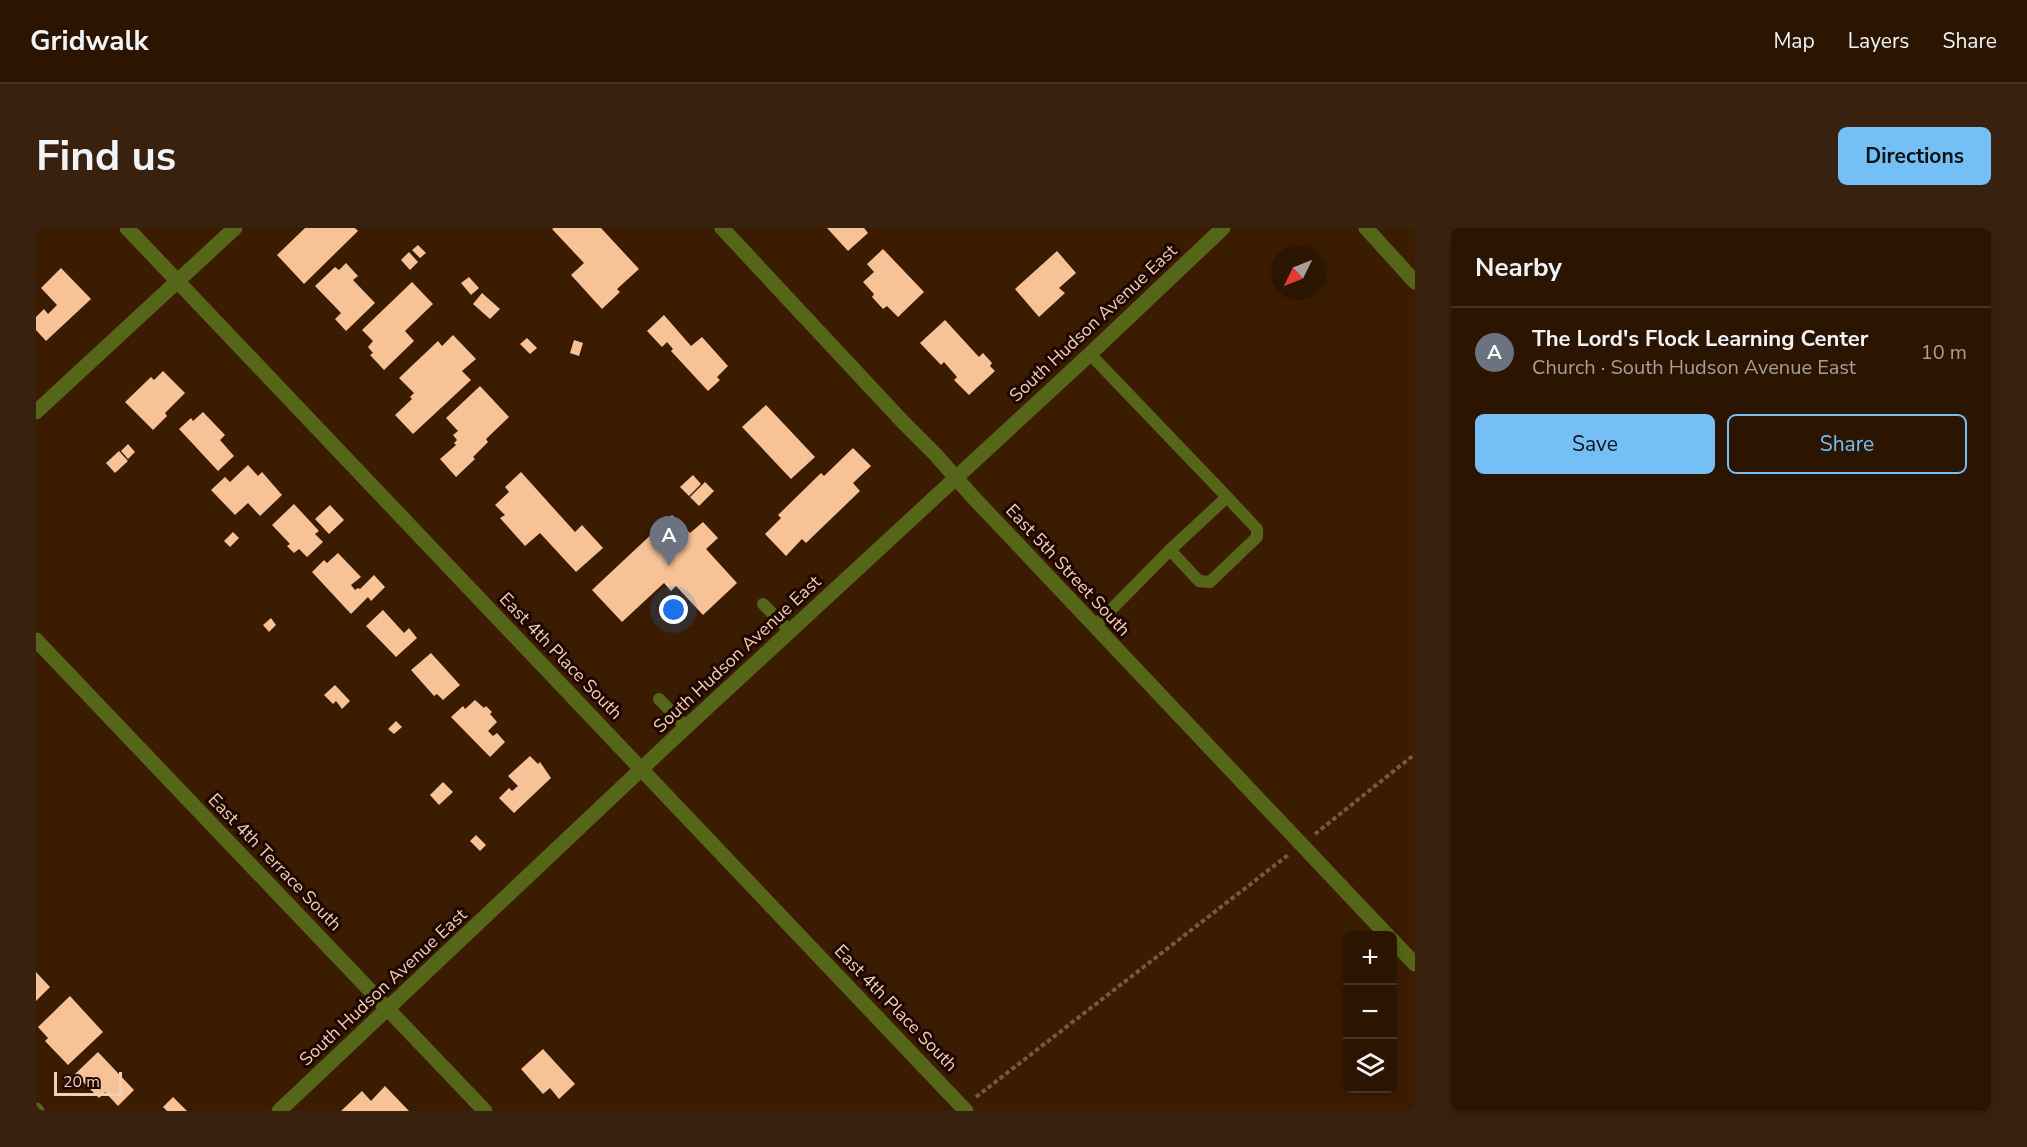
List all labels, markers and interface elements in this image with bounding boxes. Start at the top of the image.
text: Gridwalk [30,22,148,60]
text: Map [1773,27,1815,55]
text: Layers [1848,27,1909,55]
text: Share [1942,27,1997,55]
button: Directions [1838,127,1991,185]
text: Find us [36,128,176,185]
street label: South Hudson Avenue East [1004,238,1182,407]
north arrow [1271,246,1325,300]
text: Nearby [1475,250,1562,285]
text: The Lord's Flock Learning Center [1532,324,1868,354]
text: A [1487,339,1502,366]
text: 10 m [1921,339,1967,366]
text: Church · South Hudson Avenue East [1532,354,1856,381]
button: Save [1475,414,1715,474]
button: Share [1727,414,1967,474]
street label: East 5th Street South [1000,499,1136,641]
pin: A [650,516,688,566]
street label: South Hudson Avenue East [648,569,826,738]
street label: East 4th Place South [494,587,628,725]
your location [659,595,688,624]
street label: East 4th Terrace South [203,788,347,936]
street label: South Hudson Avenue East [294,902,472,1071]
map controls [1343,931,1397,1093]
button: + [1343,931,1397,985]
street label: East 4th Place South [829,939,963,1077]
button: − [1343,985,1397,1039]
button: layers [1343,1039,1397,1093]
scale bar [54,1069,122,1096]
text: 20 m [63,1071,100,1093]

